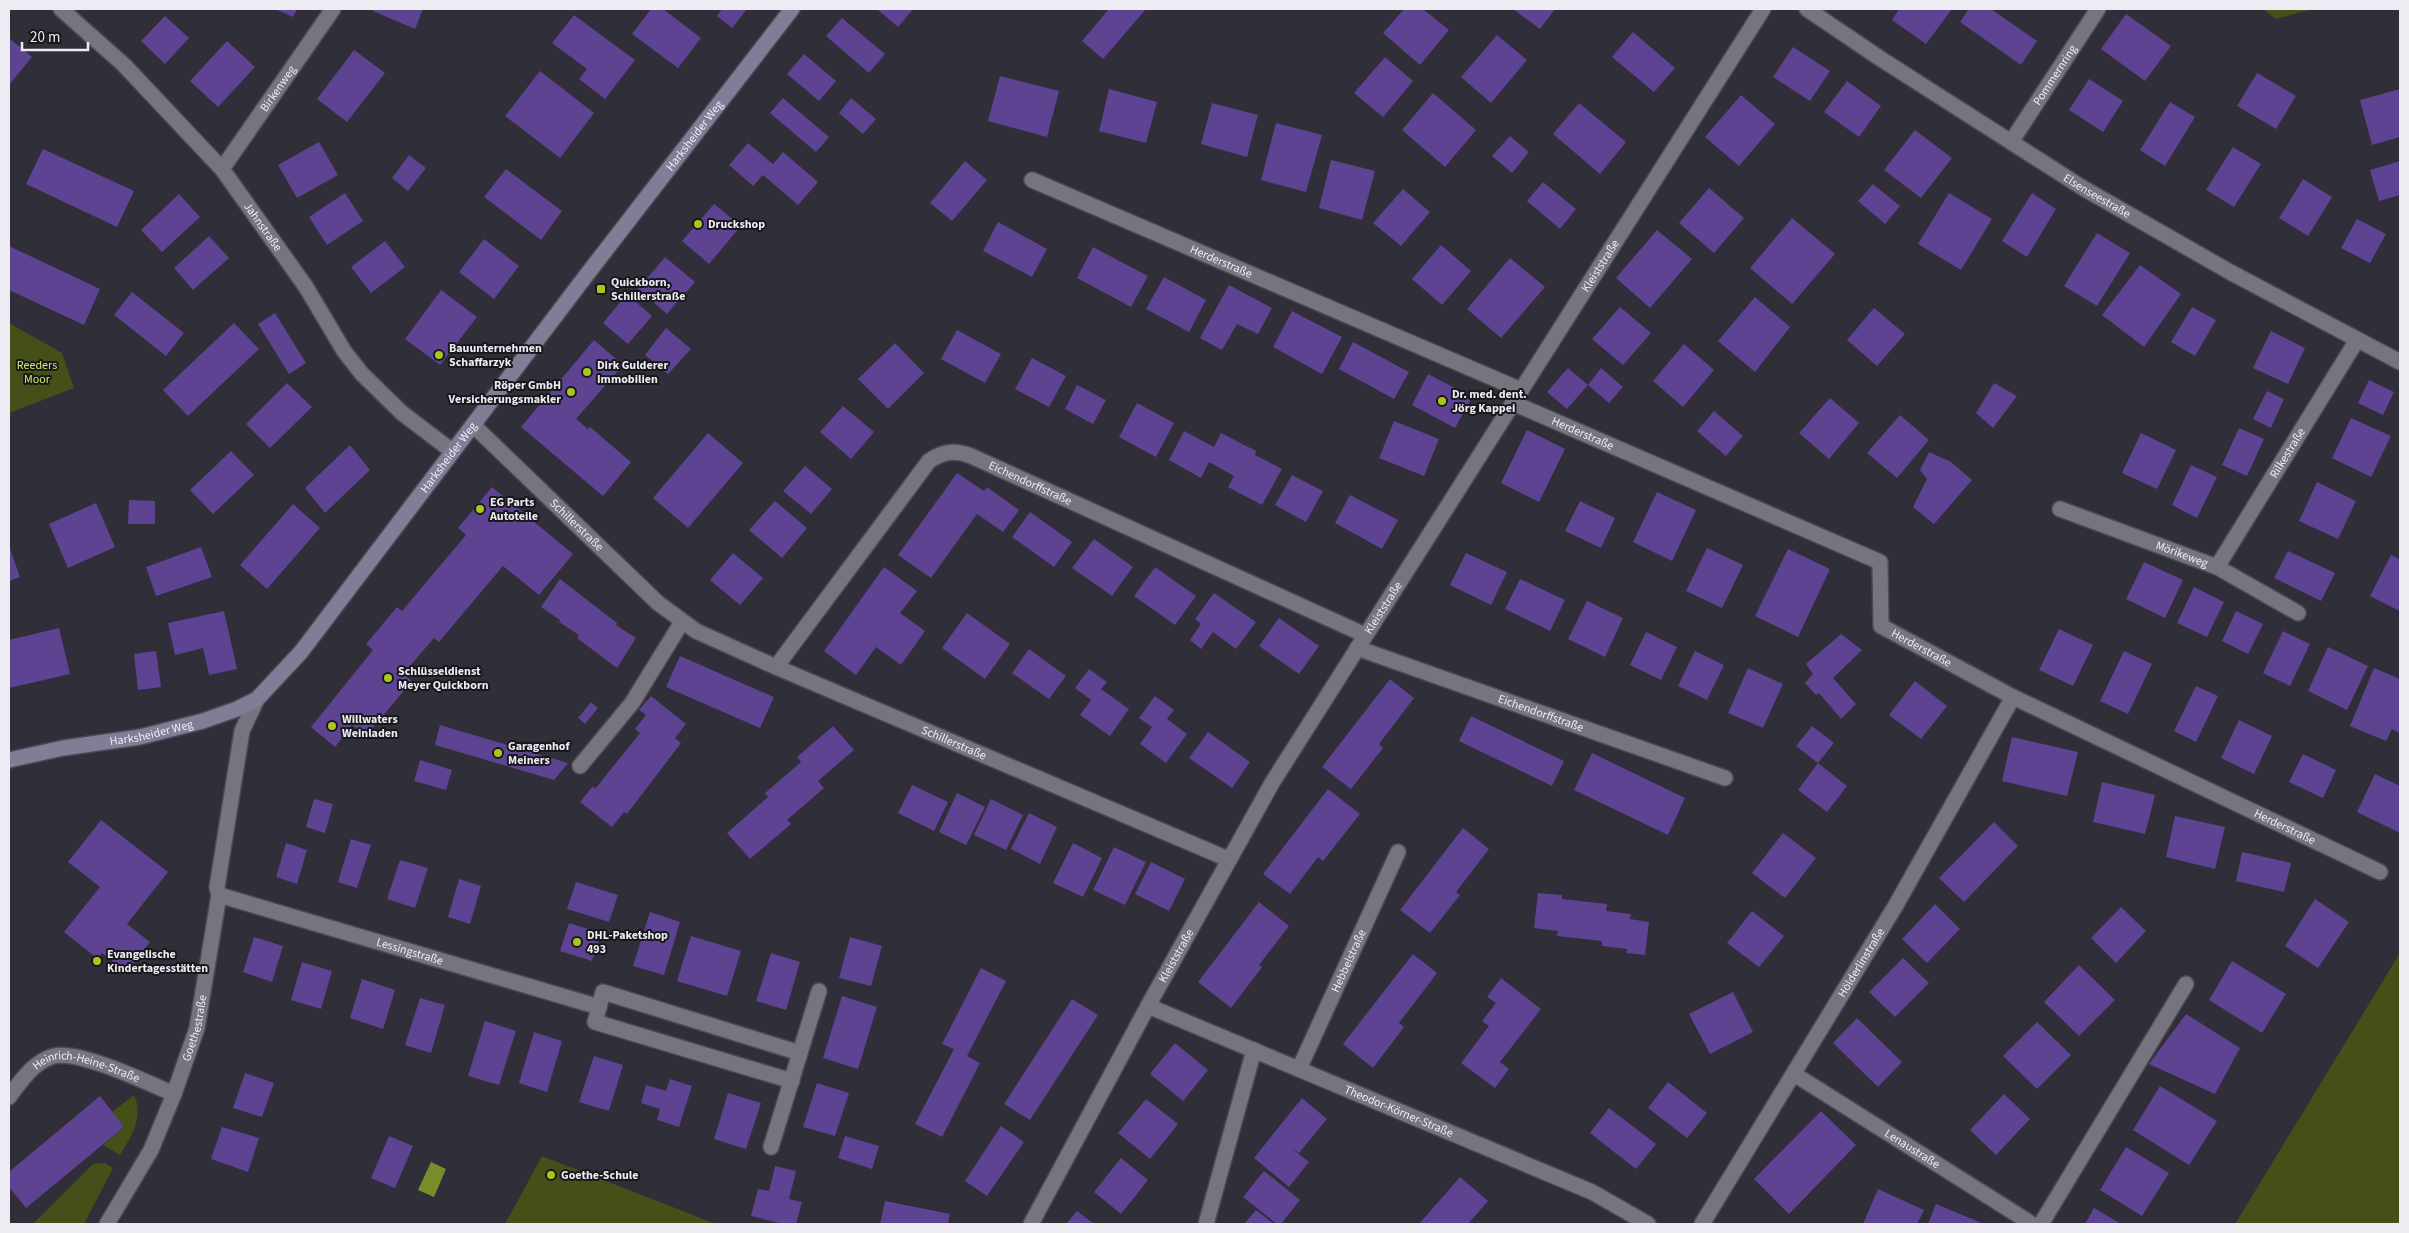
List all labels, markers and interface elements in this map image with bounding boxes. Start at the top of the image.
scale bar [22,20,89,52]
text: 20 m [30,27,60,48]
street label: Pommernring [2029,42,2081,109]
street label: Birkenweg [256,62,300,115]
street label: Harksheider Weg [662,97,727,175]
street label: Elsenseestraße [2060,170,2134,223]
street label: Jahnstraße [239,199,286,255]
place label: Druckshop [708,216,765,233]
marker: Druckshop [692,218,704,230]
street label: Kleiststraße [1577,236,1624,296]
street label: Herderstraße [1187,241,1255,283]
place label: Quickborn, Schillerstraße [611,274,685,305]
marker: Quickborn, Schillerstraße [595,283,607,295]
place label: Bauunternehmen Schaffarzyk [449,340,542,371]
marker: Bauunternehmen Schaffarzyk [433,349,445,361]
park label: Reeders Moor [17,357,57,388]
place label: Dirk Gulderer Immobilien [597,357,669,388]
marker: Dirk Gulderer Immobilien [581,366,593,378]
place label: Röper GmbH Versicherungsmakler [448,377,561,408]
marker: Röper GmbH Versicherungsmakler [565,386,577,398]
place label: Dr. med. dent. Jörg Kappei [1452,386,1527,417]
marker: Dr. med. dent. Jörg Kappei [1436,395,1448,407]
street label: Herderstraße [1549,413,1616,455]
street label: Harksheider Weg [416,419,481,497]
street label: Rilkestraße [2266,425,2310,482]
street label: Eichendorffstraße [986,457,1074,510]
place label: EG Parts Autoteile [489,494,538,525]
street label: Schillerstraße [546,495,607,555]
marker: EG Parts Autoteile [474,503,486,515]
street label: Mörikeweg [2153,537,2210,572]
street label: Kleiststraße [1360,578,1407,638]
street label: Herderstraße [1888,625,1955,671]
place label: Schlüsseldienst Meyer Quickborn [398,663,489,694]
marker: Schlüsseldienst Meyer Quickborn [382,672,394,684]
street label: Eichendorffstraße [1496,690,1586,736]
place label: Willwaters Weinladen [342,711,398,742]
street label: Harksheider Weg [109,716,195,750]
marker: Willwaters Weinladen [326,720,338,732]
street label: Schillerstraße [919,722,989,764]
place label: Garagenhof Meiners [508,738,570,769]
marker: Garagenhof Meiners [492,747,504,759]
street label: Herderstraße [2251,805,2318,849]
street label: Hölderlinstraße [1834,925,1889,1001]
street label: Kleiststraße [1155,926,1198,986]
place label: DHL-Paketshop 493 [587,927,668,958]
street label: Hebbelstraße [1327,927,1371,995]
street label: Lessingstraße [374,934,445,970]
marker: DHL-Paketshop 493 [571,936,583,948]
place label: Evangelische Kindertagesstätten [107,946,208,977]
marker: Evangelische Kindertagesstätten [91,955,103,967]
street label: Goethestraße [178,994,211,1064]
street label: Heinrich-Heine-Straße [29,1047,142,1087]
street label: Theodor-Körner-Straße [1342,1081,1456,1142]
street label: Lenaustraße [1881,1125,1943,1173]
place label: Goethe-Schule [561,1167,638,1184]
marker: Goethe-Schule [545,1169,557,1181]

